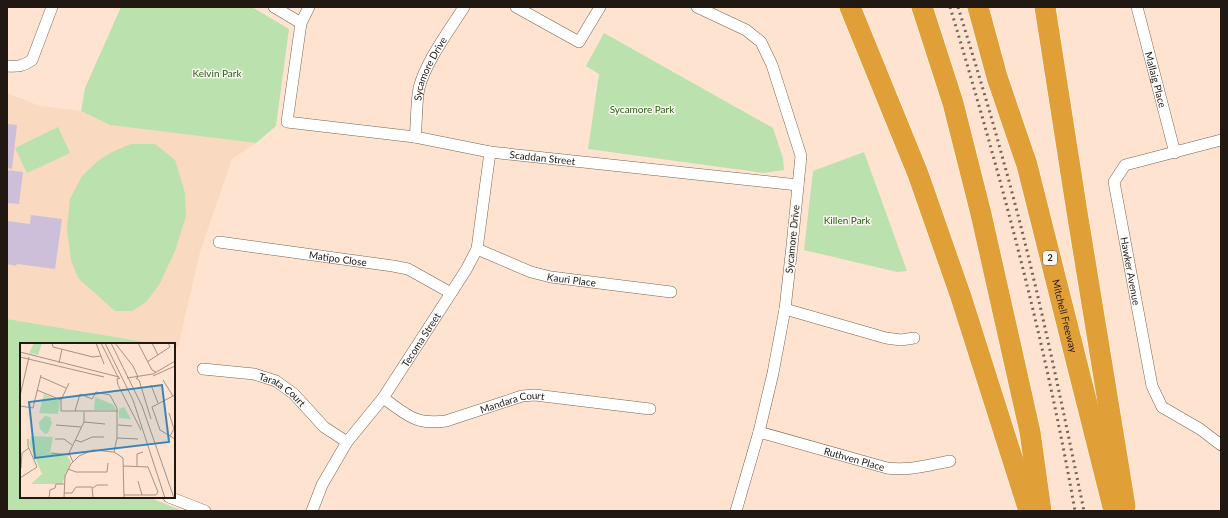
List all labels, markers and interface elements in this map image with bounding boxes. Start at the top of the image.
street label: Sycamore Drive [411,34,449,101]
street label: Mallaig Place [1143,50,1169,109]
park label: Kelvin Park [192,67,242,79]
park label: Sycamore Park [610,103,675,115]
street label: Scaddan Street [509,148,576,167]
street label: Sycamore Drive [782,204,802,274]
park label: Killen Park [824,214,871,226]
street label: Hawker Avenue [1118,236,1143,306]
street label: Matipo Close [308,248,368,268]
road number: 2 [1043,251,1057,265]
street label: Kauri Place [546,270,597,289]
street label: Mitchell Freeway [1050,278,1080,355]
street label: Tecoma Street [399,310,443,369]
inset map [20,343,175,498]
street label: Tarata Court [257,370,309,409]
street label: Mandara Court [478,389,546,415]
street label: Ruthven Place [823,445,886,473]

